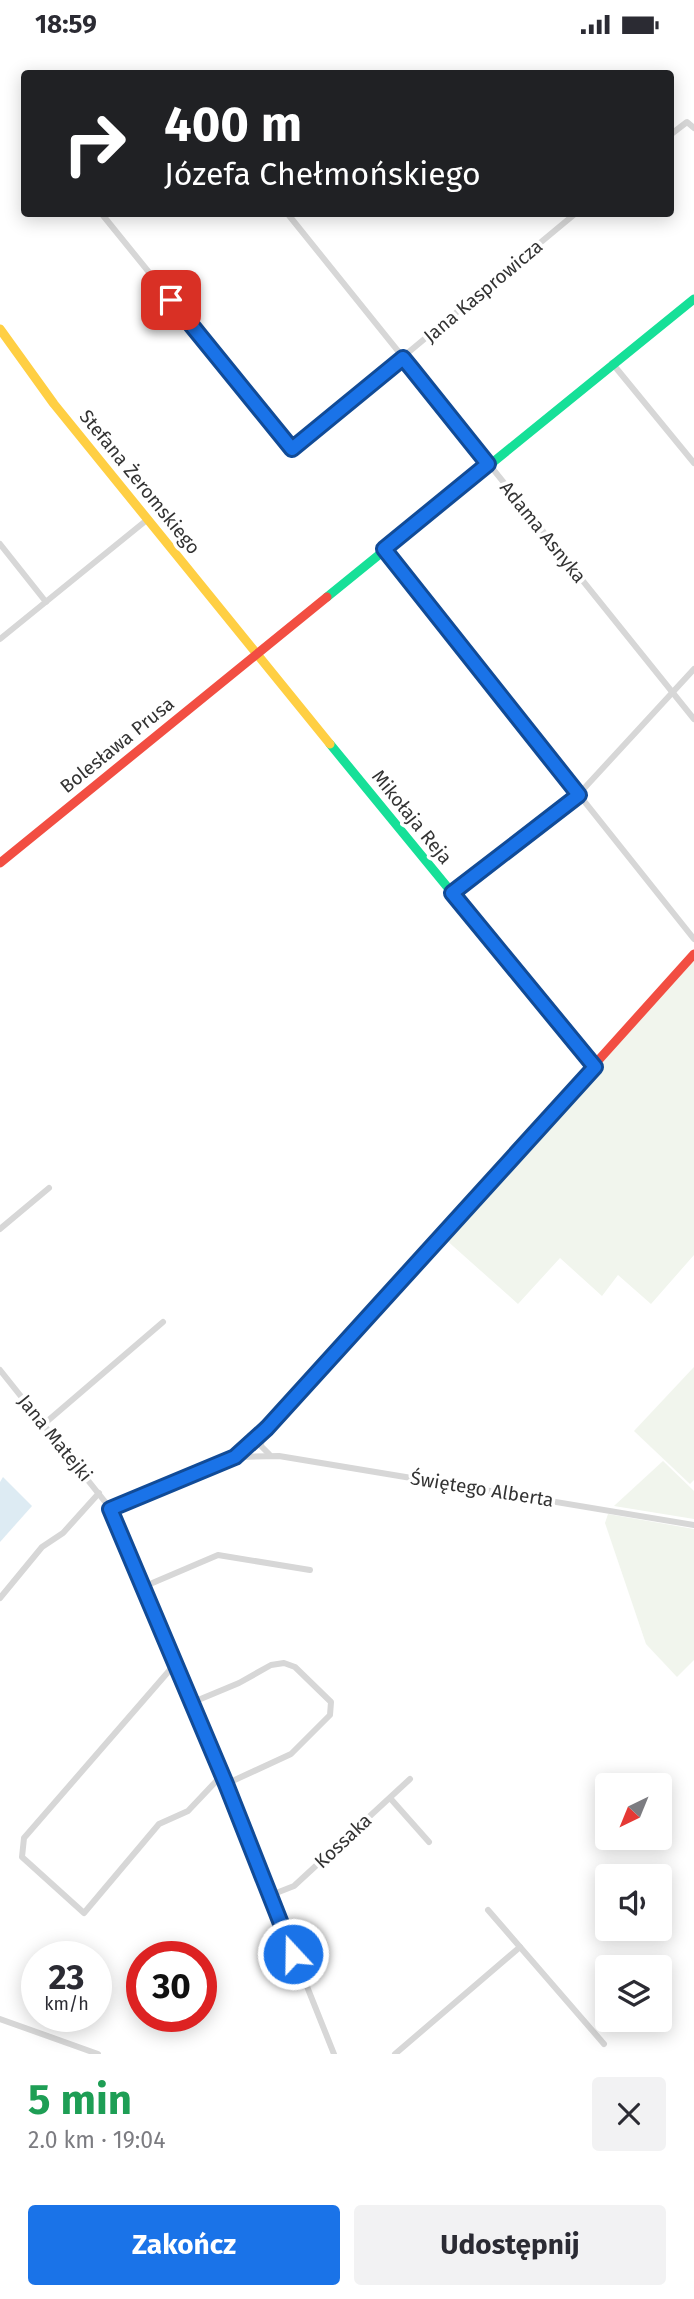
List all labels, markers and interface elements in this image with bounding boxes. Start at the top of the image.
text: 18:59 [35,9,97,40]
text: 400 m [164,95,302,154]
icon: right [49,98,140,189]
text: Józefa Chełmońskiego [164,155,481,193]
street label: Jana Kasprowicza [419,235,547,347]
pin [141,270,201,330]
icon: arrive [152,281,190,319]
street label: Stefana Żeromskiego [75,405,205,559]
street label: Adama Asnyka [495,477,591,587]
street label: Bolesława Prusa [55,692,179,798]
street label: Mikołaja Reja [367,765,457,869]
street label: Jana Matejki [13,1390,97,1486]
street label: Świętego Alberta [409,1466,555,1512]
north arrow [595,1773,672,1850]
map controls [595,1773,672,2032]
street label: Kossaka [310,1809,376,1873]
button: sound [595,1864,672,1941]
position arrow [256,1917,330,1991]
speed limit sign: 30 [126,1941,217,2032]
button: layers [595,1955,672,2032]
text: 23 [48,1956,85,1998]
text: km/h [44,1993,89,2015]
text: 5 min [28,2075,132,2125]
button: close [592,2077,666,2151]
text: 2.0 km · 19:04 [28,2126,165,2154]
button: Zakończ [28,2205,340,2285]
button: Udostępnij [354,2205,666,2285]

